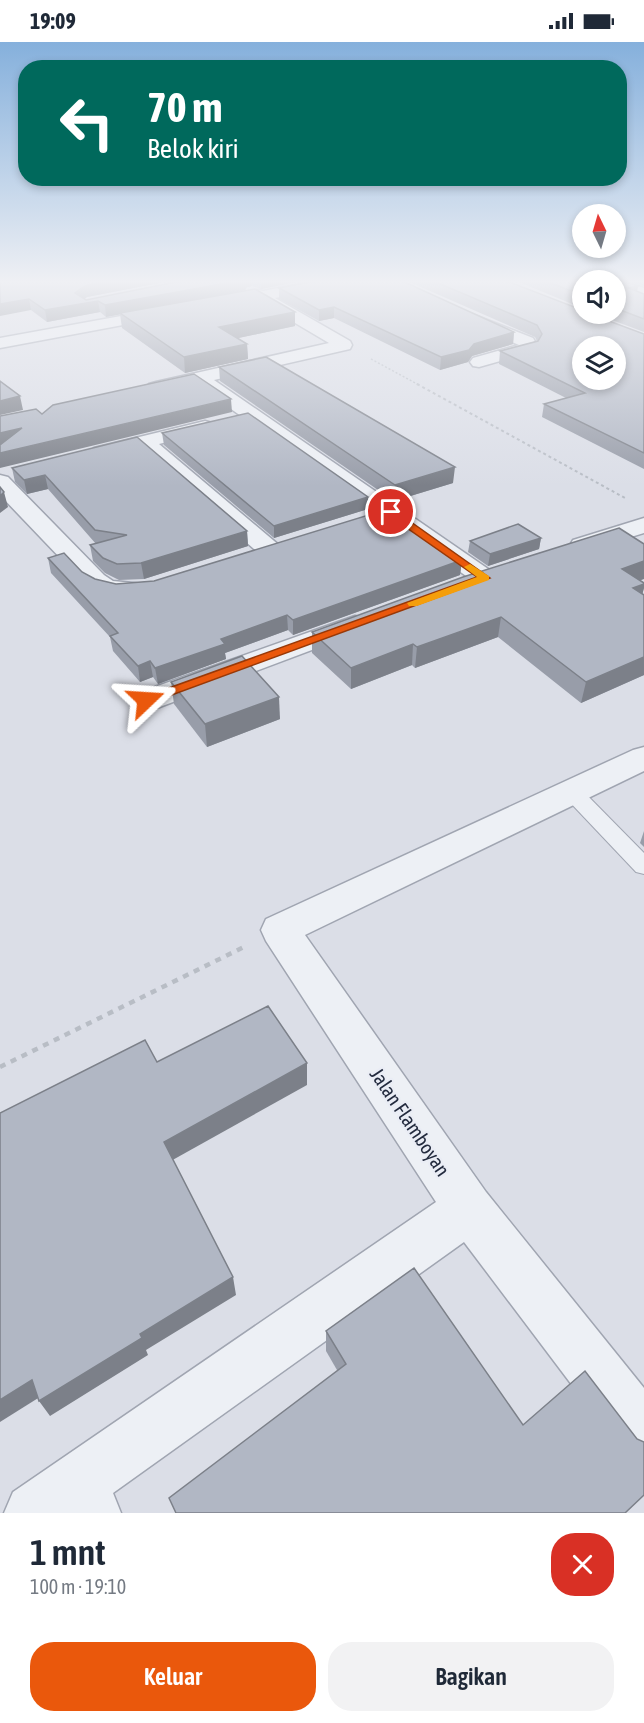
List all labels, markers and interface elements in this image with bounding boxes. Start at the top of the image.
text: 19:09 [30,8,76,34]
text: 70 m [147,83,222,131]
icon: left [48,84,126,162]
text: Belok kiri [147,133,239,164]
north arrow [572,204,626,258]
map controls [572,204,626,390]
button: sound [572,270,626,324]
button: layers [572,336,626,390]
pin [365,486,416,537]
icon: arrive [374,495,407,528]
position arrow [114,668,178,732]
street label: Jalan Flamboyan [366,1063,455,1180]
text: 1 mnt [30,1531,106,1573]
button: close [551,1533,614,1596]
text: 100 m · 19:10 [30,1575,126,1598]
button: Keluar [30,1642,316,1711]
button: Bagikan [328,1642,614,1711]

